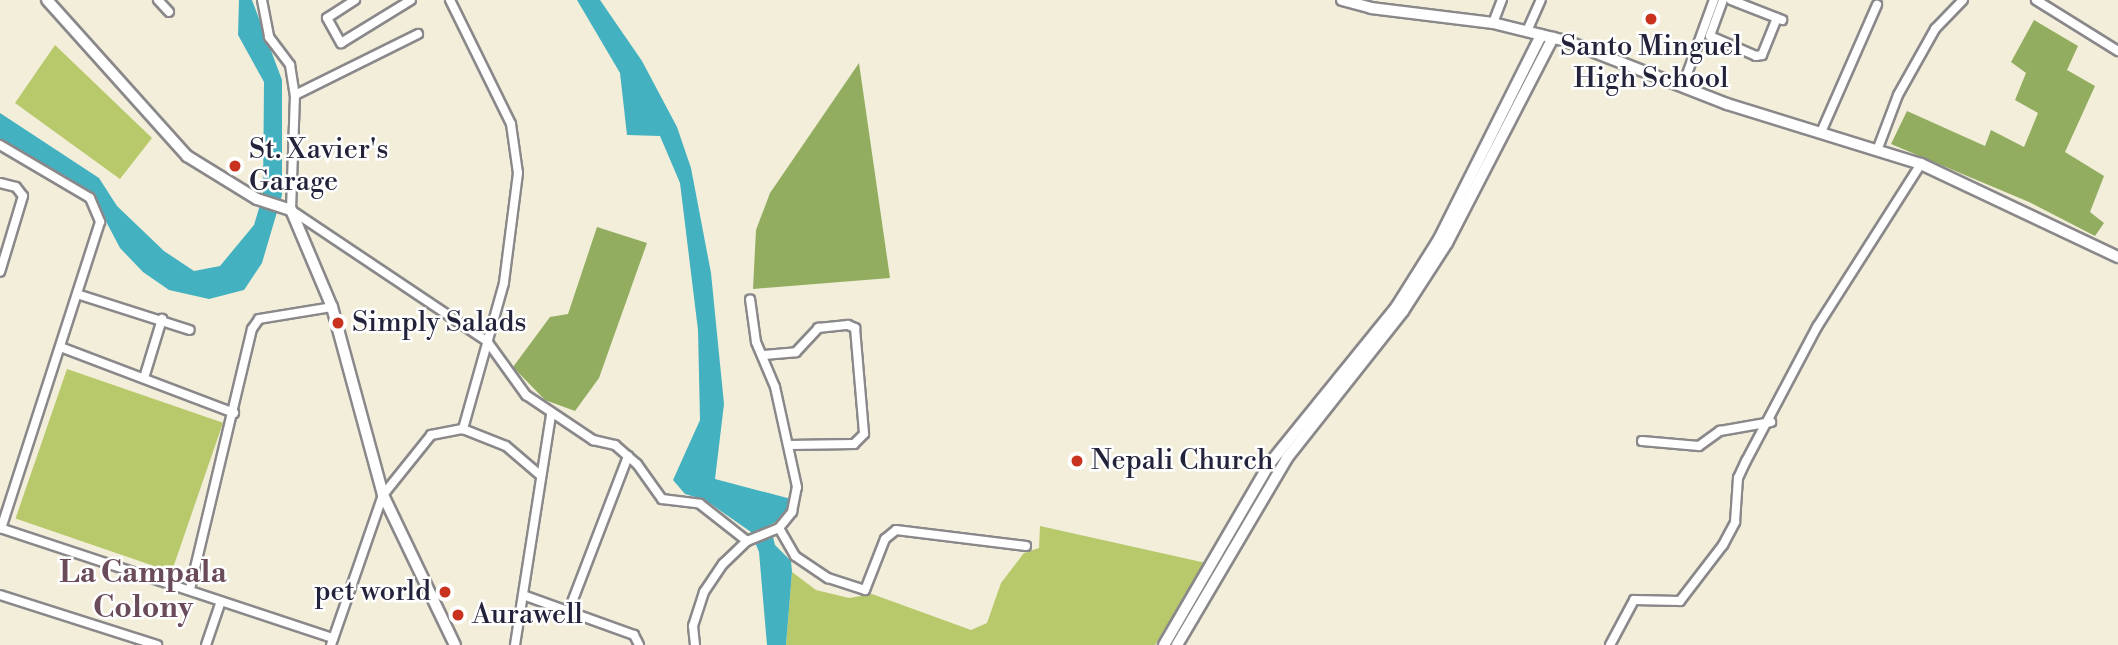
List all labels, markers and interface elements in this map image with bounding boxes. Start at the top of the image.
marker: Santo Minguel High School [1643,11,1659,27]
place label: Santo Minguel High School [1560,30,1742,96]
place label: St. Xavier's Garage [249,133,389,199]
marker: St. Xavier's Garage [227,158,243,174]
place label: Simply Salads [352,306,527,340]
marker: Simply Salads [330,315,346,331]
place label: Nepali Church [1091,444,1274,478]
marker: Nepali Church [1069,453,1085,469]
district label: La Campala Colony [59,555,227,626]
place label: pet world [314,575,431,609]
marker: pet world [437,584,453,600]
place label: Aurawell [472,598,583,632]
marker: Aurawell [450,607,466,623]

